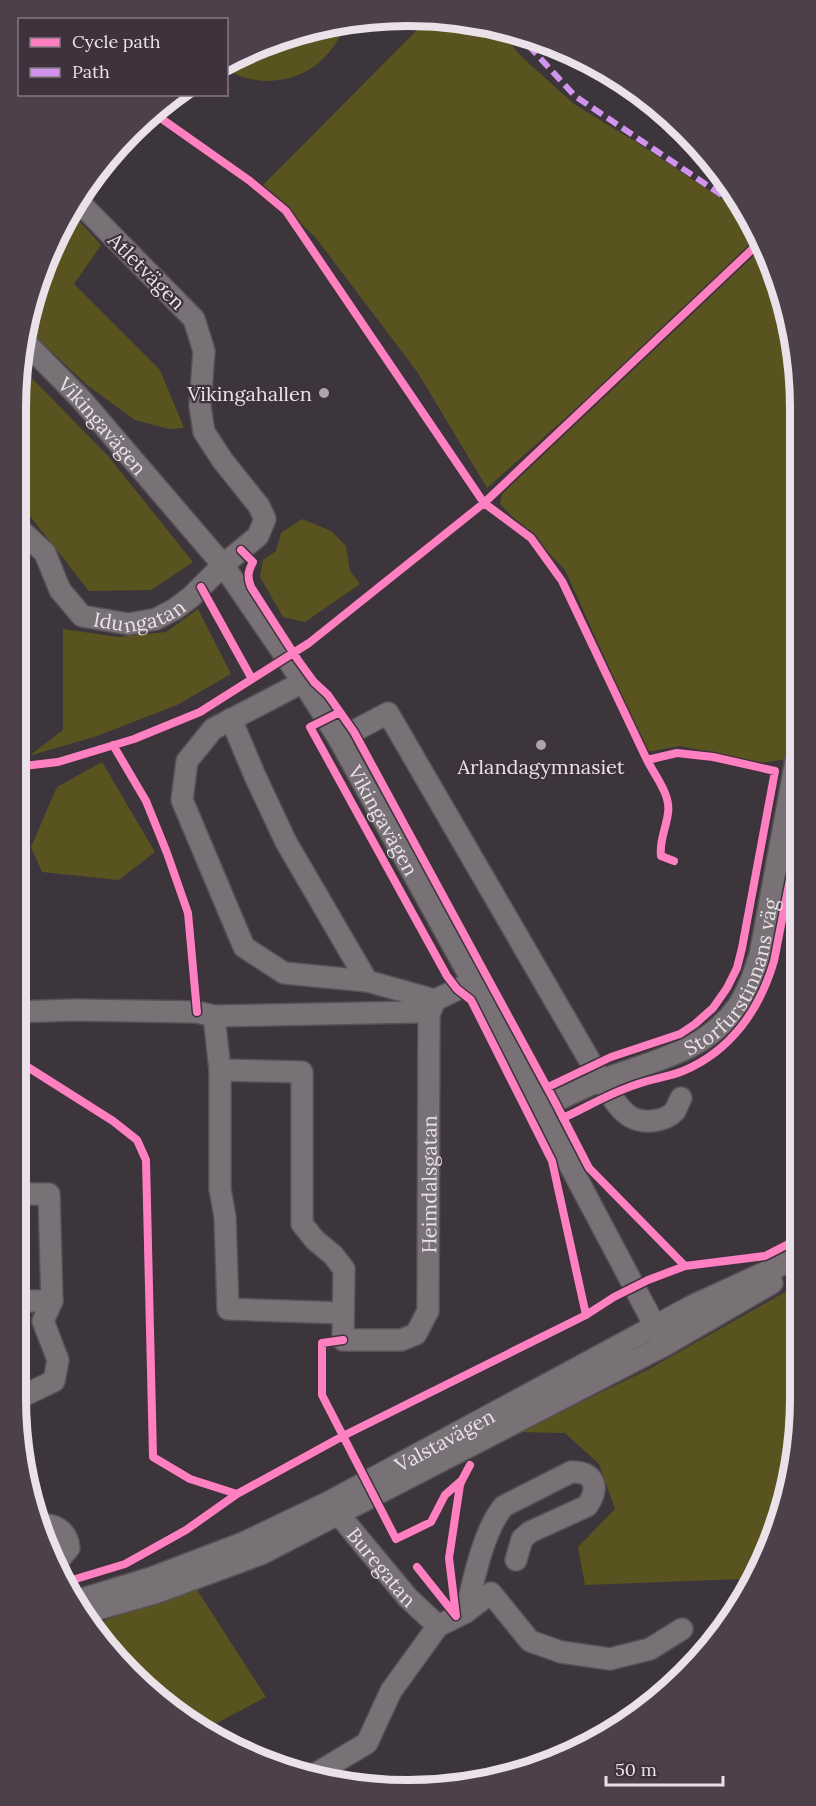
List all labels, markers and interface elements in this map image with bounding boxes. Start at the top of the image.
legend [18,18,228,96]
text: Cycle path [72,30,161,53]
text: Path [72,60,110,83]
street label: Atletvägen [103,227,191,315]
street label: Vikingavägen [53,370,153,480]
place label: Vikingahallen [187,381,312,406]
marker: Vikingahallen [317,386,331,400]
street label: Idungatan [92,593,190,637]
marker: Arlandagymnasiet [534,738,548,752]
place label: Arlandagymnasiet [457,754,625,779]
street label: Vikingavägen [343,760,424,880]
street label: Storfurstinnans väg [679,896,783,1060]
street label: Heimdalsgatan [416,1115,441,1253]
street label: Valstavägen [389,1403,498,1477]
street label: Buregatan [342,1522,422,1612]
scale bar [606,1749,723,1787]
text: 50 m [615,1758,657,1781]

